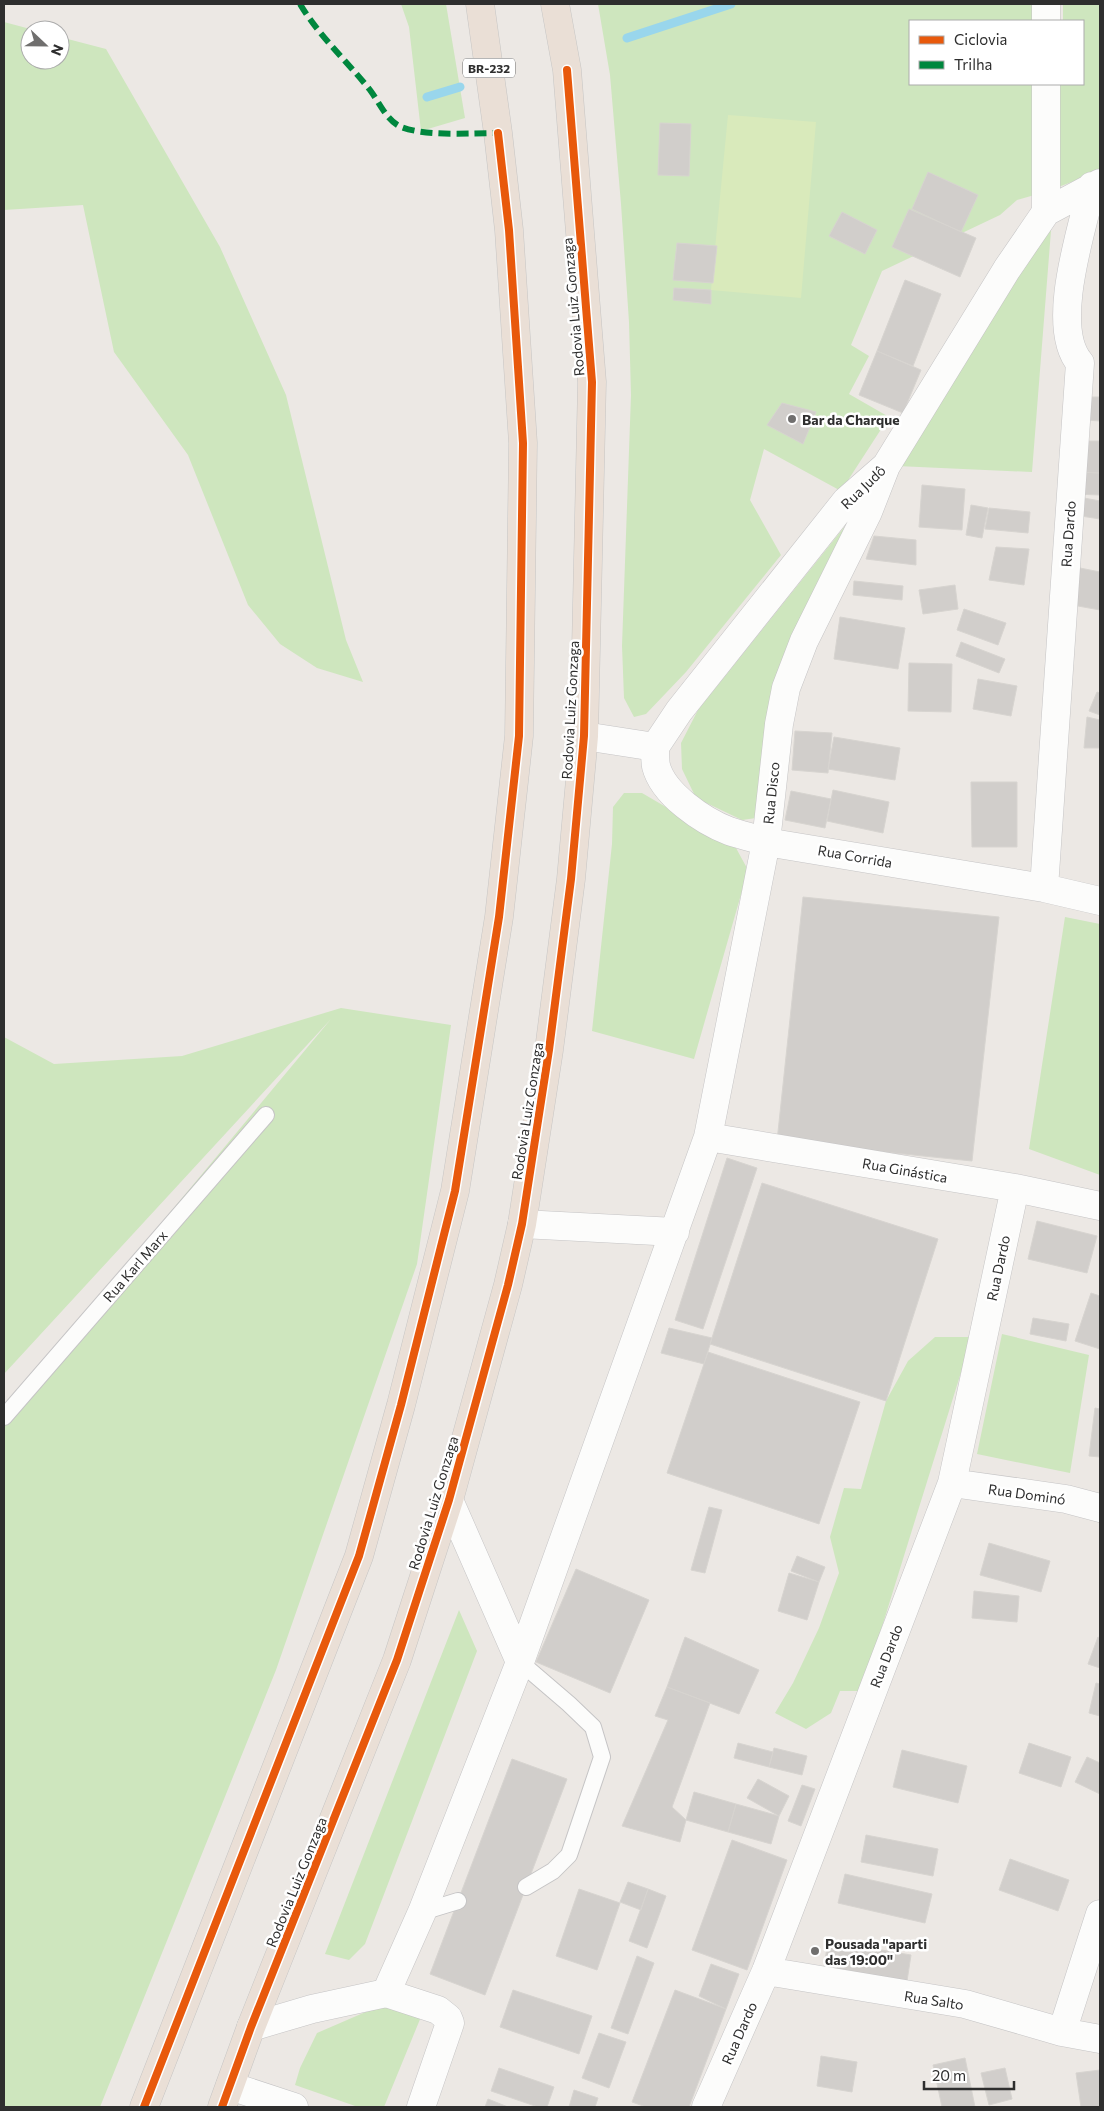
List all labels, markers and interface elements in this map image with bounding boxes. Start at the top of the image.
north arrow [20,20,70,70]
legend [909,20,1084,85]
text: Ciclovia [954,30,1007,48]
text: N [48,42,67,58]
text: Trilha [954,55,992,73]
road number: BR-232 [463,58,515,78]
street label: Rodovia Luiz Gonzaga [558,237,588,377]
place label: Bar da Charque [802,411,900,428]
marker: Bar da Charque [786,413,798,425]
street label: Rua Judô [837,462,889,512]
street label: Rua Dardo [1057,500,1079,568]
street label: Rodovia Luiz Gonzaga [558,640,582,780]
street label: Rua Disco [759,761,783,825]
street label: Rua Corrida [816,841,894,871]
street label: Rodovia Luiz Gonzaga [508,1041,546,1181]
street label: Rua Ginástica [861,1154,949,1186]
street label: Rua Karl Marx [99,1226,171,1305]
street label: Rua Dardo [983,1234,1013,1302]
street label: Rodovia Luiz Gonzaga [405,1434,461,1572]
street label: Rua Dominó [987,1480,1067,1508]
street label: Rua Dardo [866,1622,906,1690]
street label: Rodovia Luiz Gonzaga [262,1814,330,1950]
place label: Pousada "aparti das 19:00" [825,1935,927,1968]
marker: Pousada "aparti das 19:00" [809,1945,821,1957]
street label: Rua Salto [903,1987,965,2013]
street label: Rua Dardo [718,1999,760,2067]
scale bar [924,2058,1014,2090]
text: 20 m [932,2066,966,2084]

